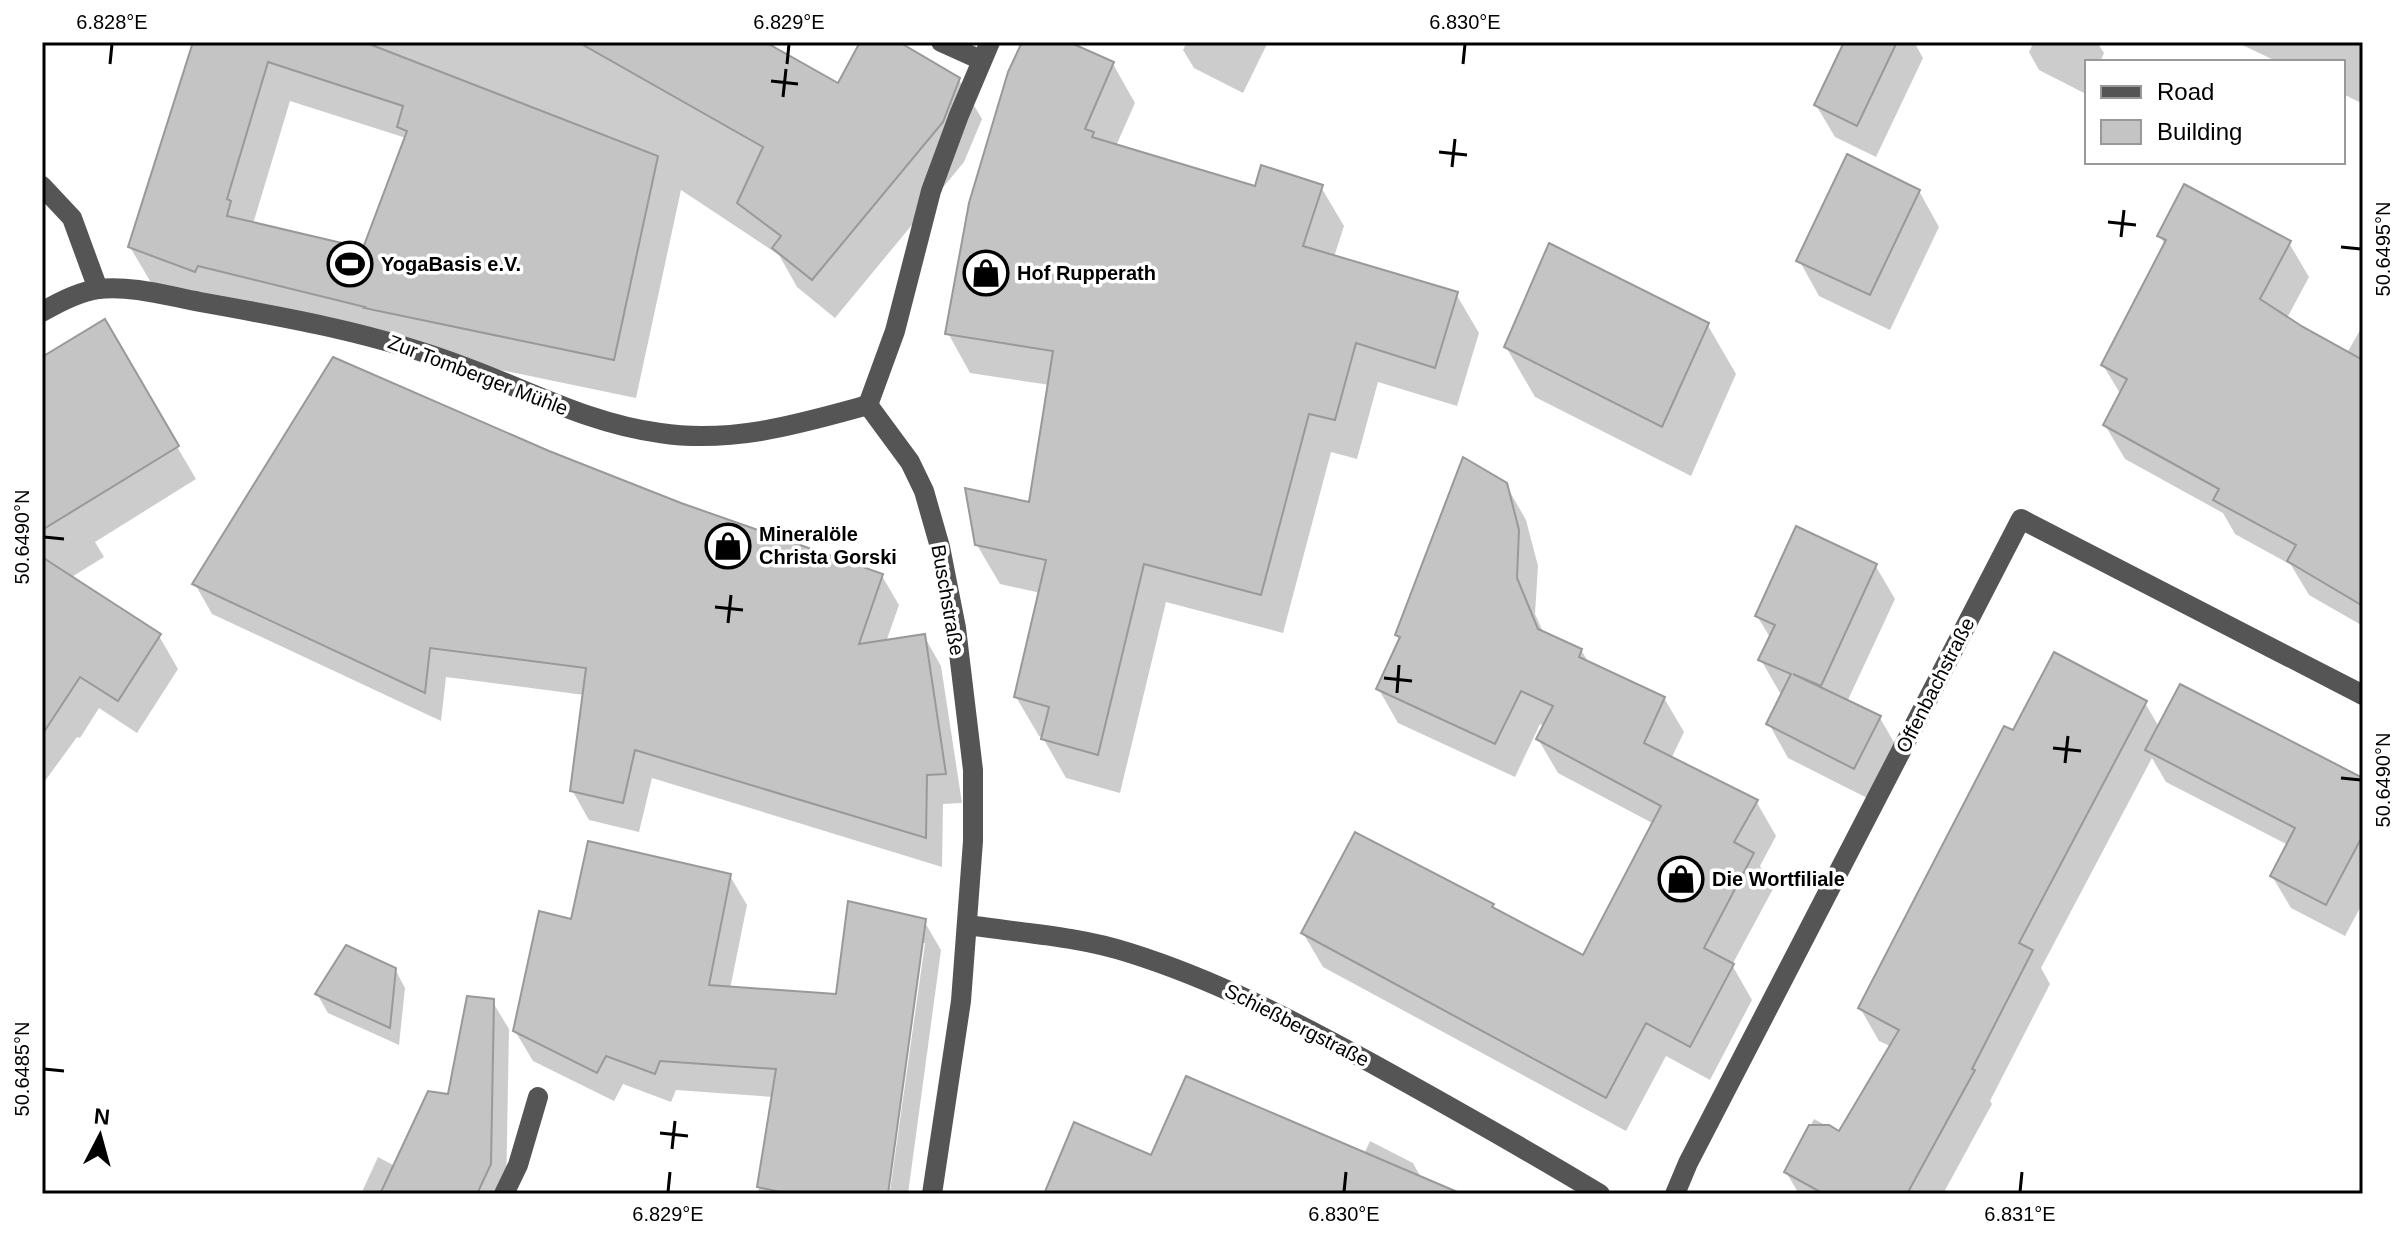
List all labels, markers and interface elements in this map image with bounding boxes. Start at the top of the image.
text: 6.828°E [76,11,148,33]
text: 6.829°E [753,11,825,33]
text: 6.830°E [1429,11,1501,33]
legend [2085,60,2345,164]
text: Road [2157,78,2214,105]
text: Building [2157,118,2242,145]
text: 50.6495°N [2372,202,2394,296]
sports icon: YogaBasis e.V. [326,240,374,288]
shop icon: Hof Rupperath [962,249,1010,297]
place label: YogaBasis e.V. [381,253,521,275]
place label: Hof Rupperath [1017,262,1156,284]
street label: Zur Tomberger Mühle [385,331,571,419]
text: 50.6490°N [11,490,33,584]
shop icon: Mineralöle Christa Gorski [704,522,752,570]
place label: Mineralöle Christa Gorski [759,523,897,568]
street label: Buschstraße [927,543,969,657]
street label: Offenbachstraße [1891,614,1979,756]
text: 50.6490°N [2372,733,2394,827]
shop icon: Die Wortfiliale [1657,855,1705,903]
place label: Die Wortfiliale [1712,868,1845,890]
street label: Schießbergstraße [1221,979,1373,1071]
text: 50.6485°N [11,1022,33,1116]
north arrow [60,1096,140,1176]
text: N [93,1103,111,1130]
text: 6.829°E [632,1203,704,1225]
text: 6.830°E [1308,1203,1380,1225]
text: 6.831°E [1984,1203,2056,1225]

